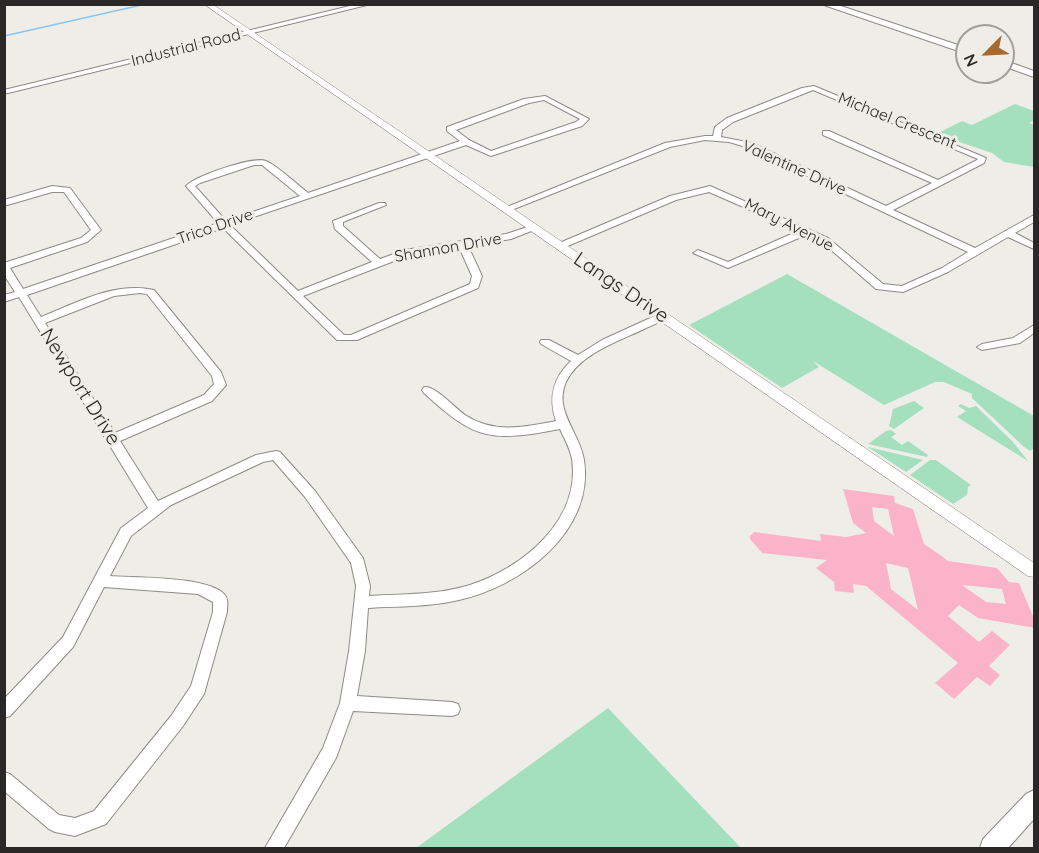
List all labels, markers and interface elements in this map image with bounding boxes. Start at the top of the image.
north arrow [955,24,1015,84]
street label: Industrial Road [129,25,243,71]
text: N [959,51,982,70]
street label: Michael Crescent [835,89,959,153]
street label: Valentine Drive [739,136,849,200]
street label: Mary Avenue [741,194,837,256]
street label: Trico Drive [174,205,256,249]
street label: Shannon Drive [393,229,503,267]
street label: Langs Drive [569,247,673,329]
street label: Newport Drive [35,324,125,450]

